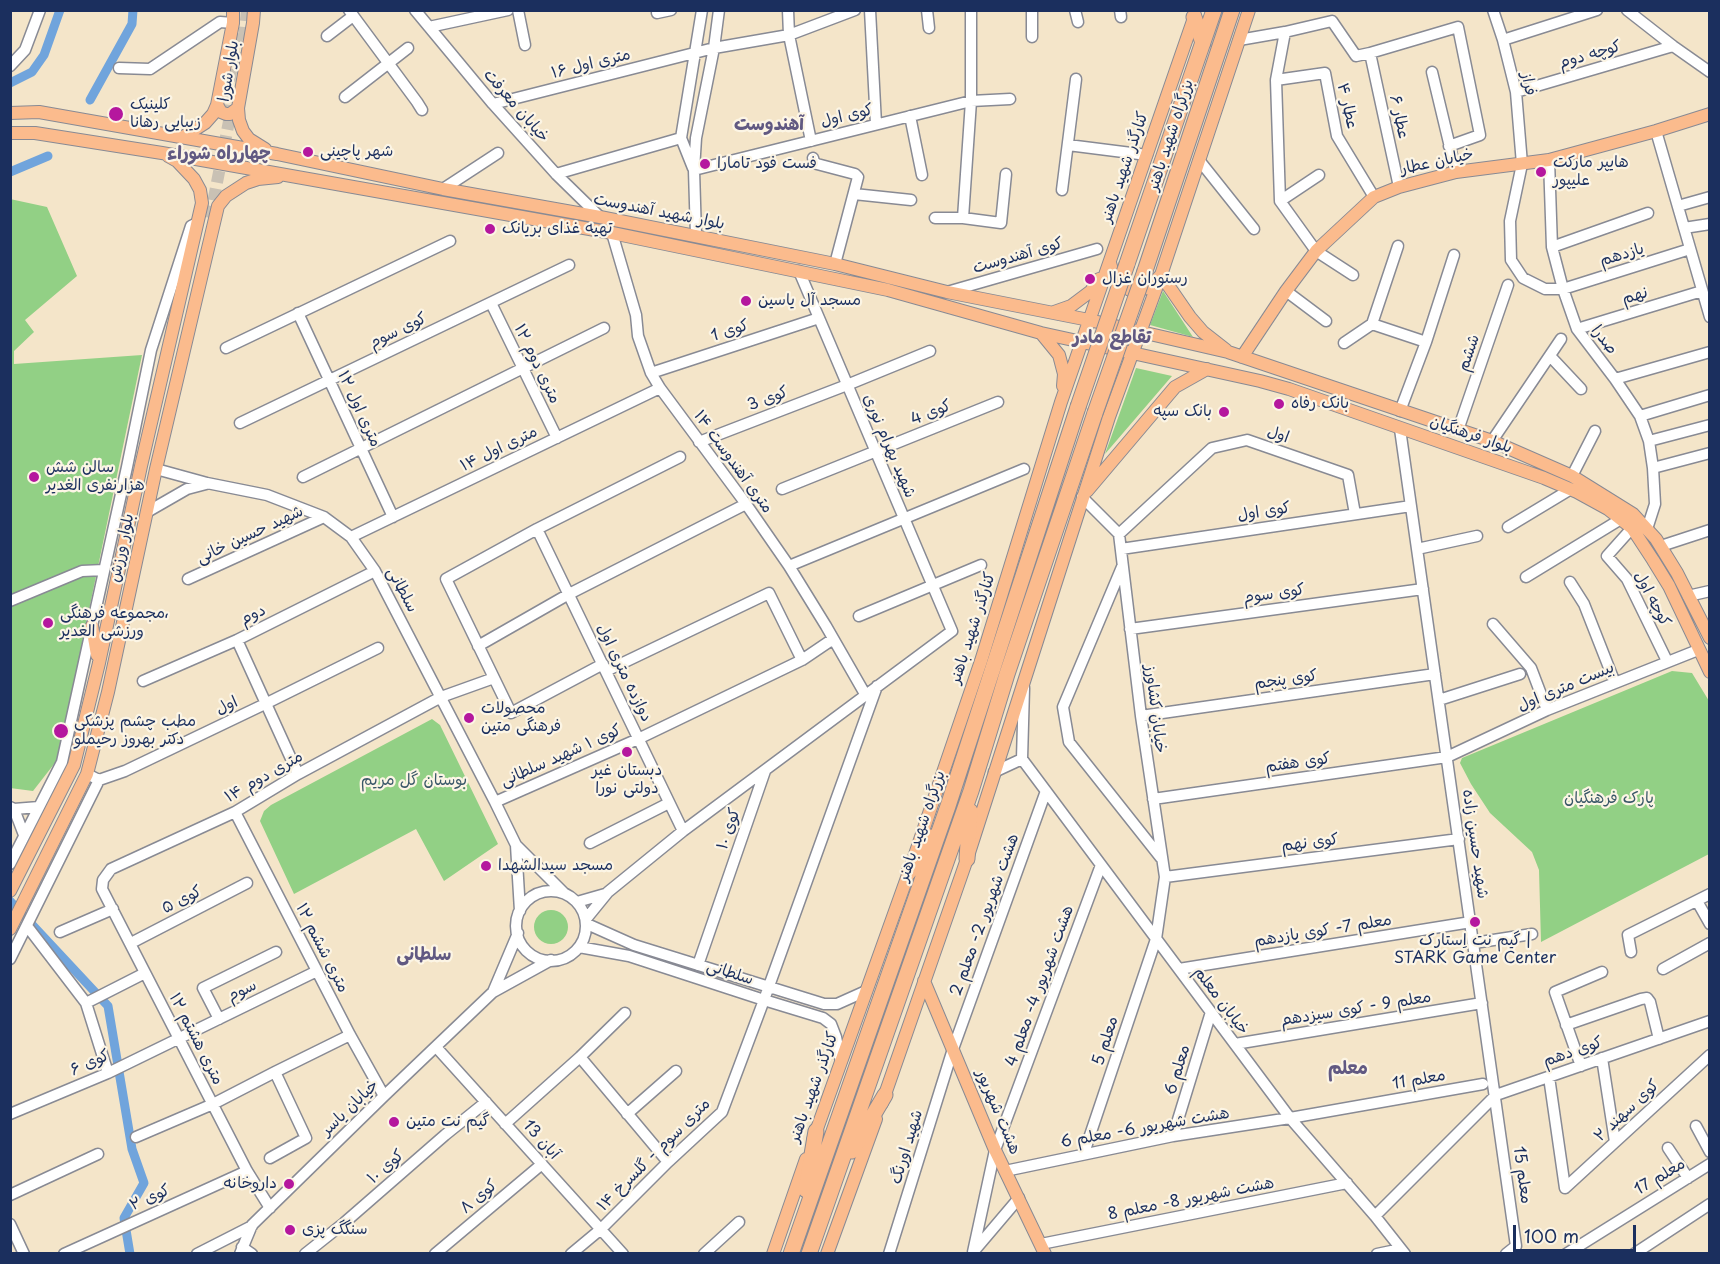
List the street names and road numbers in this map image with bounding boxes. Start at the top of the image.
street label: کوچه دوم [1557,37,1623,73]
street label: بلوار شورا [215,39,243,103]
street label: ۱۶ متری اول [549,45,633,83]
street label: خیابان معرفت [479,66,553,146]
street label: فراز [1516,71,1540,97]
street label: بزرگراه شهید باهنر [1144,77,1198,193]
street label: عطار ۴ [1332,81,1362,131]
street label: عطار ۶ [1385,93,1413,141]
street label: کوی اول [819,100,875,132]
street label: کنارگذر شهید باهنر [1097,109,1153,225]
street label: خیابان عطار [1399,145,1475,179]
street label: بلوار شهید آهندوست [592,190,726,234]
street label: کوی آهندوست [971,234,1065,278]
street label: یازدهم [1598,239,1646,271]
street label: نهم [1620,283,1650,309]
street label: کوی سوم [366,309,430,353]
street label: کوی 1 [709,316,751,346]
street label: ۱۲ متری دوم [510,321,564,407]
street label: صدرا [1587,322,1621,358]
street label: ششم [1454,332,1484,374]
street label: ۱۲ متری اول [333,368,385,450]
street label: کوی 3 [745,383,791,415]
street label: شهید بهرام نوری [858,391,920,501]
street label: کوی 4 [908,396,954,430]
street label: ۱۴ متری آهندوست [689,407,777,517]
street label: بلوار فرهنگیان [1427,412,1515,458]
street label: ۱۴ متری اول [457,422,541,476]
street label: اول [1264,422,1292,448]
street label: کوی اول [1236,498,1292,526]
street label: شهید حسین خانی [194,502,306,568]
street label: بلوار ورزش [105,512,139,584]
street label: سلطانی [382,564,422,616]
street label: کوچه اول [1629,568,1675,630]
street label: کنارگذر شهید باهنر [946,570,1000,686]
street label: کوی سوم [1242,580,1306,608]
street label: دوم [237,601,269,629]
street label: دوازده متری اول [592,621,656,725]
street label: بیست متری اول [1515,658,1617,716]
street label: خیابان کشاورز [1140,664,1170,754]
street label: کوی پنجم [1253,666,1319,694]
street label: اول [213,693,241,719]
street label: کوی ۱ شهید سلطانی [498,721,624,791]
street label: ۱۴ متری دوم [221,747,307,807]
street label: کوی هفتم [1264,749,1332,777]
street label: بزرگراه شهید باهنر [894,768,950,884]
street label: شهید حسین زاده [1458,788,1492,900]
street label: کوی ۱۰ [713,806,745,852]
street label: کوی نهم [1280,830,1340,856]
street label: هشت شهریور 2- معلم 2 [947,831,1023,999]
street label: کوی ۵ [159,882,205,918]
street label: ۱۲ متری ششم [291,900,353,996]
street label: هشت شهریور 4- معلم 4 [1002,903,1078,1069]
street label: معلم 7- کوی یازدهم [1253,911,1393,951]
street label: سلطانی [704,956,756,990]
street label: خیابان معلم [1189,963,1253,1039]
street label: سوم [224,976,260,1006]
street label: معلم 9 - کوی سیزدهم [1279,988,1433,1030]
street label: ۱۲ متری هشتم [165,990,227,1088]
street label: معلم 5 [1089,1014,1123,1068]
street label: کنارگذر شهید باهنر [785,1029,843,1145]
street label: کوی دهم [1541,1033,1605,1071]
street label: معلم 6 [1161,1043,1195,1097]
street label: کوی ۶ [67,1046,113,1080]
street label: معلم 11 [1391,1066,1447,1094]
street label: هشت شهریور [971,1067,1025,1157]
street label: خیابان یاسر [317,1076,383,1140]
street label: کوی سهند ۲ [1590,1076,1664,1146]
street label: ۱۴ متری سوم - گلسرخ [593,1094,715,1216]
street label: هشت شهریور 6- معلم 6 [1059,1104,1231,1152]
street label: شهید اورنگ [887,1107,927,1187]
street label: 13 آبان [518,1116,564,1164]
street label: معلم 15 [1508,1145,1536,1205]
street label: کوی ۱۰ [364,1146,408,1188]
street label: معلم 17 [1631,1154,1689,1200]
street label: هشت شهریور 8- معلم 8 [1106,1173,1276,1225]
street label: کوی ۸ [456,1176,502,1218]
street label: کوی ۲ [127,1181,173,1215]

